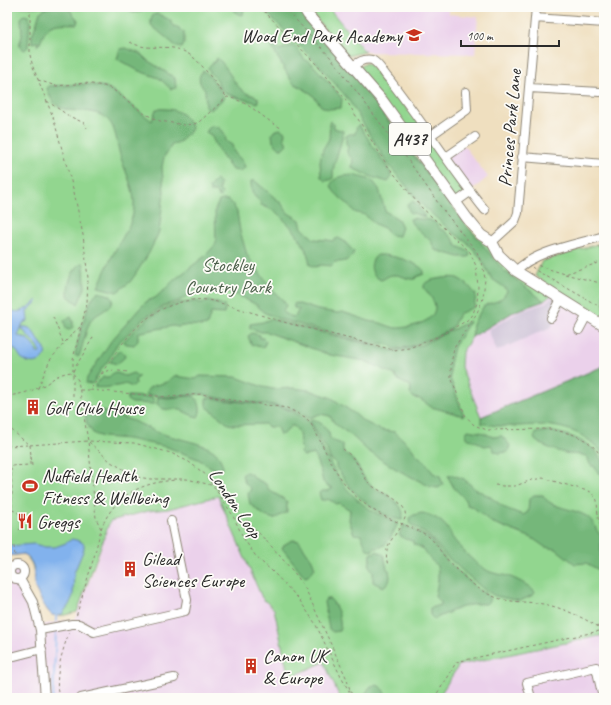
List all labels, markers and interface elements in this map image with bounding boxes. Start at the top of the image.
scale bar [461,22,559,48]
place label: Wood End Park Academy [241,24,404,48]
school or university icon: Wood End Park Academy [405,26,423,44]
text: 100 m [467,28,494,44]
street label: Princes Park Lane [493,67,527,188]
road number: A437 [389,123,431,155]
park label: Stockley Country Park [185,253,273,299]
place label: Golf Club House [45,396,145,420]
building icon: Golf Club House [24,398,42,416]
place label: Nuffield Health Fitness & Wellbeing [42,464,169,510]
street label: London Loop [203,464,268,544]
sports icon: Nuffield Health Fitness & Wellbeing [21,477,39,495]
place label: Greggs [37,510,82,534]
restaurant icon: Greggs [16,512,34,530]
place label: Gilead Sciences Europe [142,547,246,593]
building icon: Gilead Sciences Europe [121,560,139,578]
place label: Canon UK & Europe [263,644,331,690]
building icon: Canon UK & Europe [242,657,260,675]

